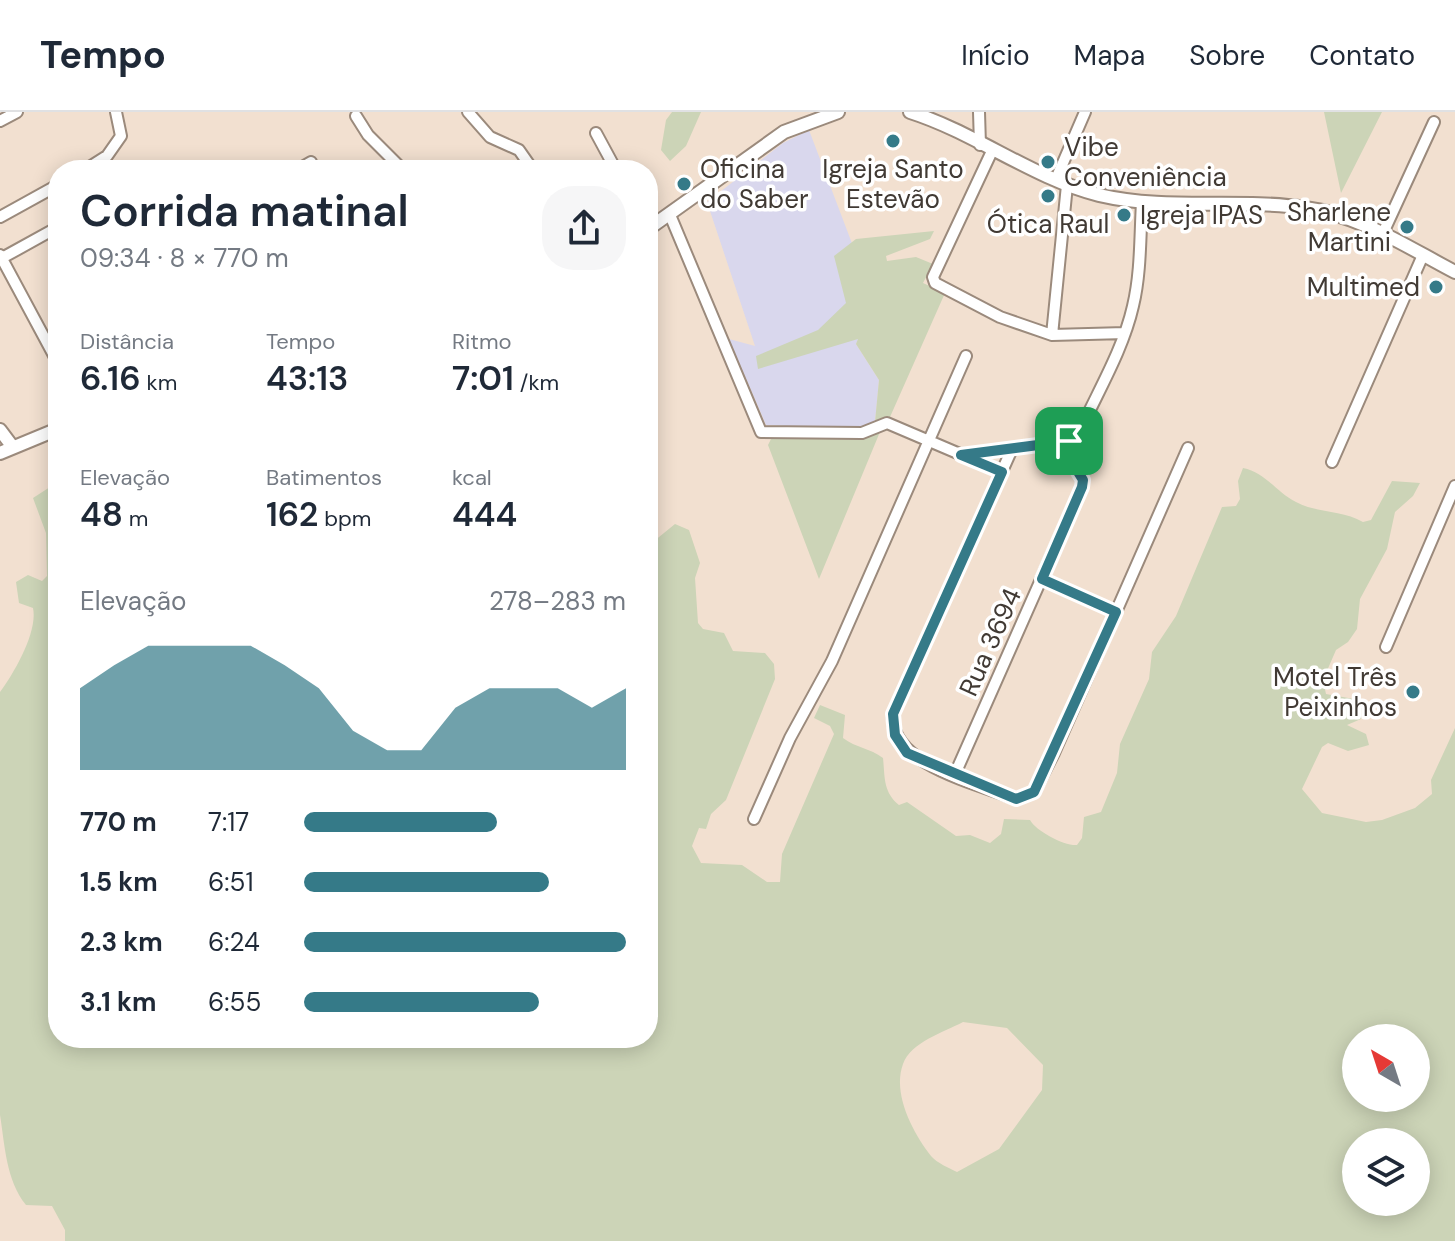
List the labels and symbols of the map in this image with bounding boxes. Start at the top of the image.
place label: Vibe Conveniência [1064,130,1227,194]
marker: Igreja Santo Estevão [884,132,902,150]
place label: Oficina do Saber [700,152,809,216]
place label: Igreja Santo Estevão [822,152,964,216]
marker: Vibe Conveniência [1039,153,1057,171]
marker: Oficina do Saber [675,175,693,193]
marker: Ótica Raul [1039,187,1057,205]
place label: Sharlene Martini [1287,195,1391,259]
place label: Igreja IPAS [1140,198,1263,232]
marker: Igreja IPAS [1115,206,1133,224]
place label: Ótica Raul [987,207,1109,241]
marker: Sharlene Martini [1398,218,1416,236]
place label: Multimed [1307,270,1420,304]
marker: Multimed [1427,278,1445,296]
pin [1035,407,1103,475]
street label: Rua 3694 [951,583,1029,701]
place label: Motel Três Peixinhos [1273,660,1397,724]
marker: Motel Três Peixinhos [1404,683,1422,701]
north arrow [1342,1024,1430,1112]

